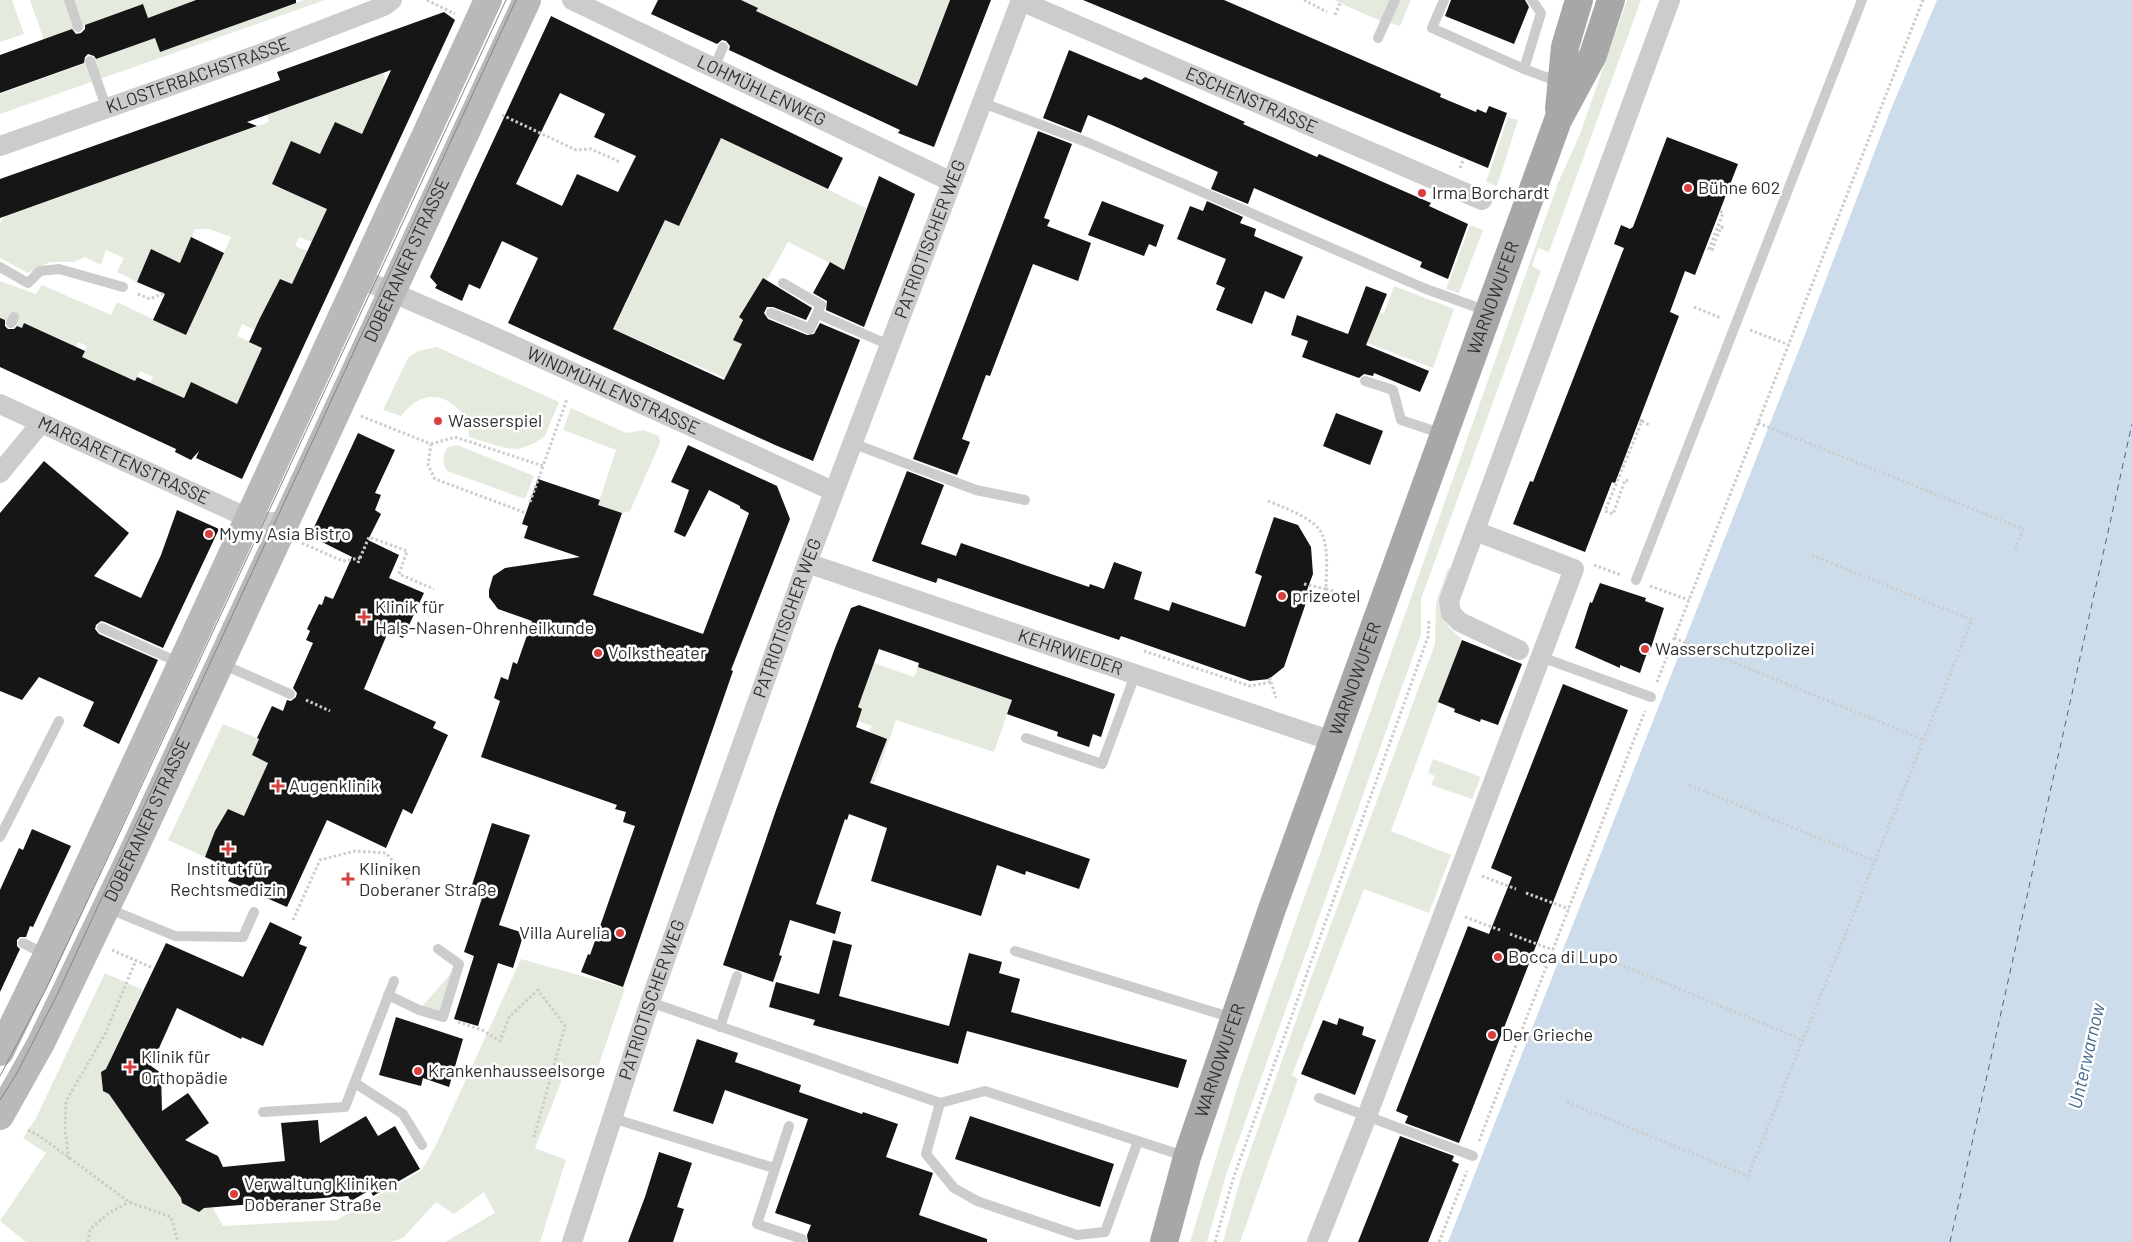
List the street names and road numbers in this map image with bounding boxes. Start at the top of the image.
street label: KLOSTERBACHSTRASSE [103,32,292,118]
street label: LOHMÜHLENWEG [694,50,830,130]
street label: ESCHENSTRASSE [1183,61,1321,138]
street label: PATRIOTISCHER WEG [889,156,969,321]
street label: DOBERANER STRASSE [358,174,453,345]
street label: WARNOWUFER [1462,238,1523,357]
street label: WINDMÜHLENSTRASSE [524,341,703,439]
street label: MARGARETENSTRASSE [35,411,213,509]
street label: PATRIOTISCHER WEG [748,535,825,701]
street label: WARNOWUFER [1324,619,1385,738]
street label: KEHRWIEDER [1015,623,1126,679]
street label: DOBERANER STRASSE [99,734,194,905]
street label: PATRIOTISCHER WEG [613,916,689,1083]
street label: WARNOWUFER [1189,1000,1249,1120]

